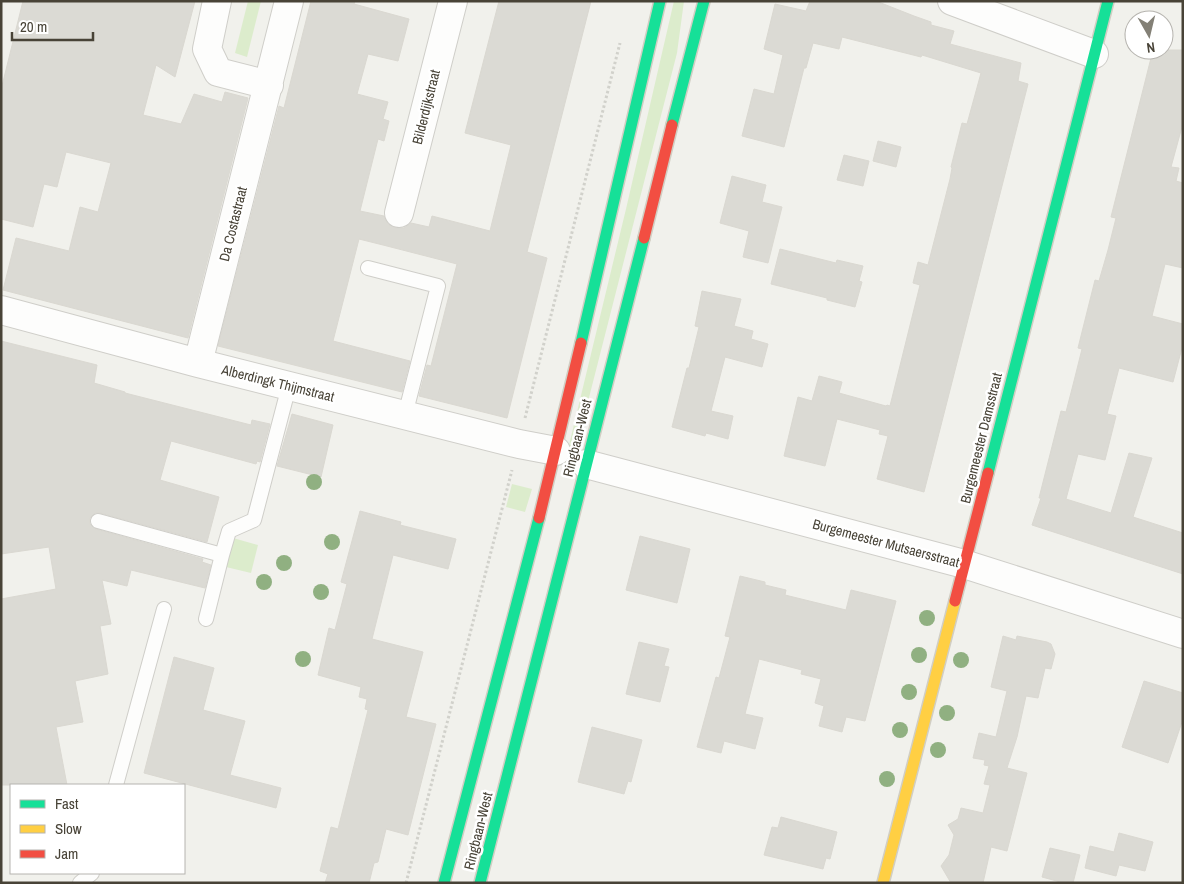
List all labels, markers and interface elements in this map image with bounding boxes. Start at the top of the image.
scale bar [12,10,94,42]
north arrow [1124,10,1174,60]
text: 20 m [20,16,47,37]
text: N [1145,38,1156,57]
street label: Bilderdijkstraat [408,68,444,146]
street label: Da Costastraat [215,185,251,263]
street label: Alberdingk Thijmstraat [219,360,336,406]
street label: Burgemeester Damsstraat [956,371,1006,505]
street label: Ringbaan-West [559,397,595,479]
street label: Burgemeester Mutsaersstraat [811,515,961,571]
legend [10,784,185,874]
street label: Ringbaan-West [460,790,496,872]
text: Fast [55,793,79,814]
text: Slow [55,818,82,839]
text: Jam [55,843,78,864]

